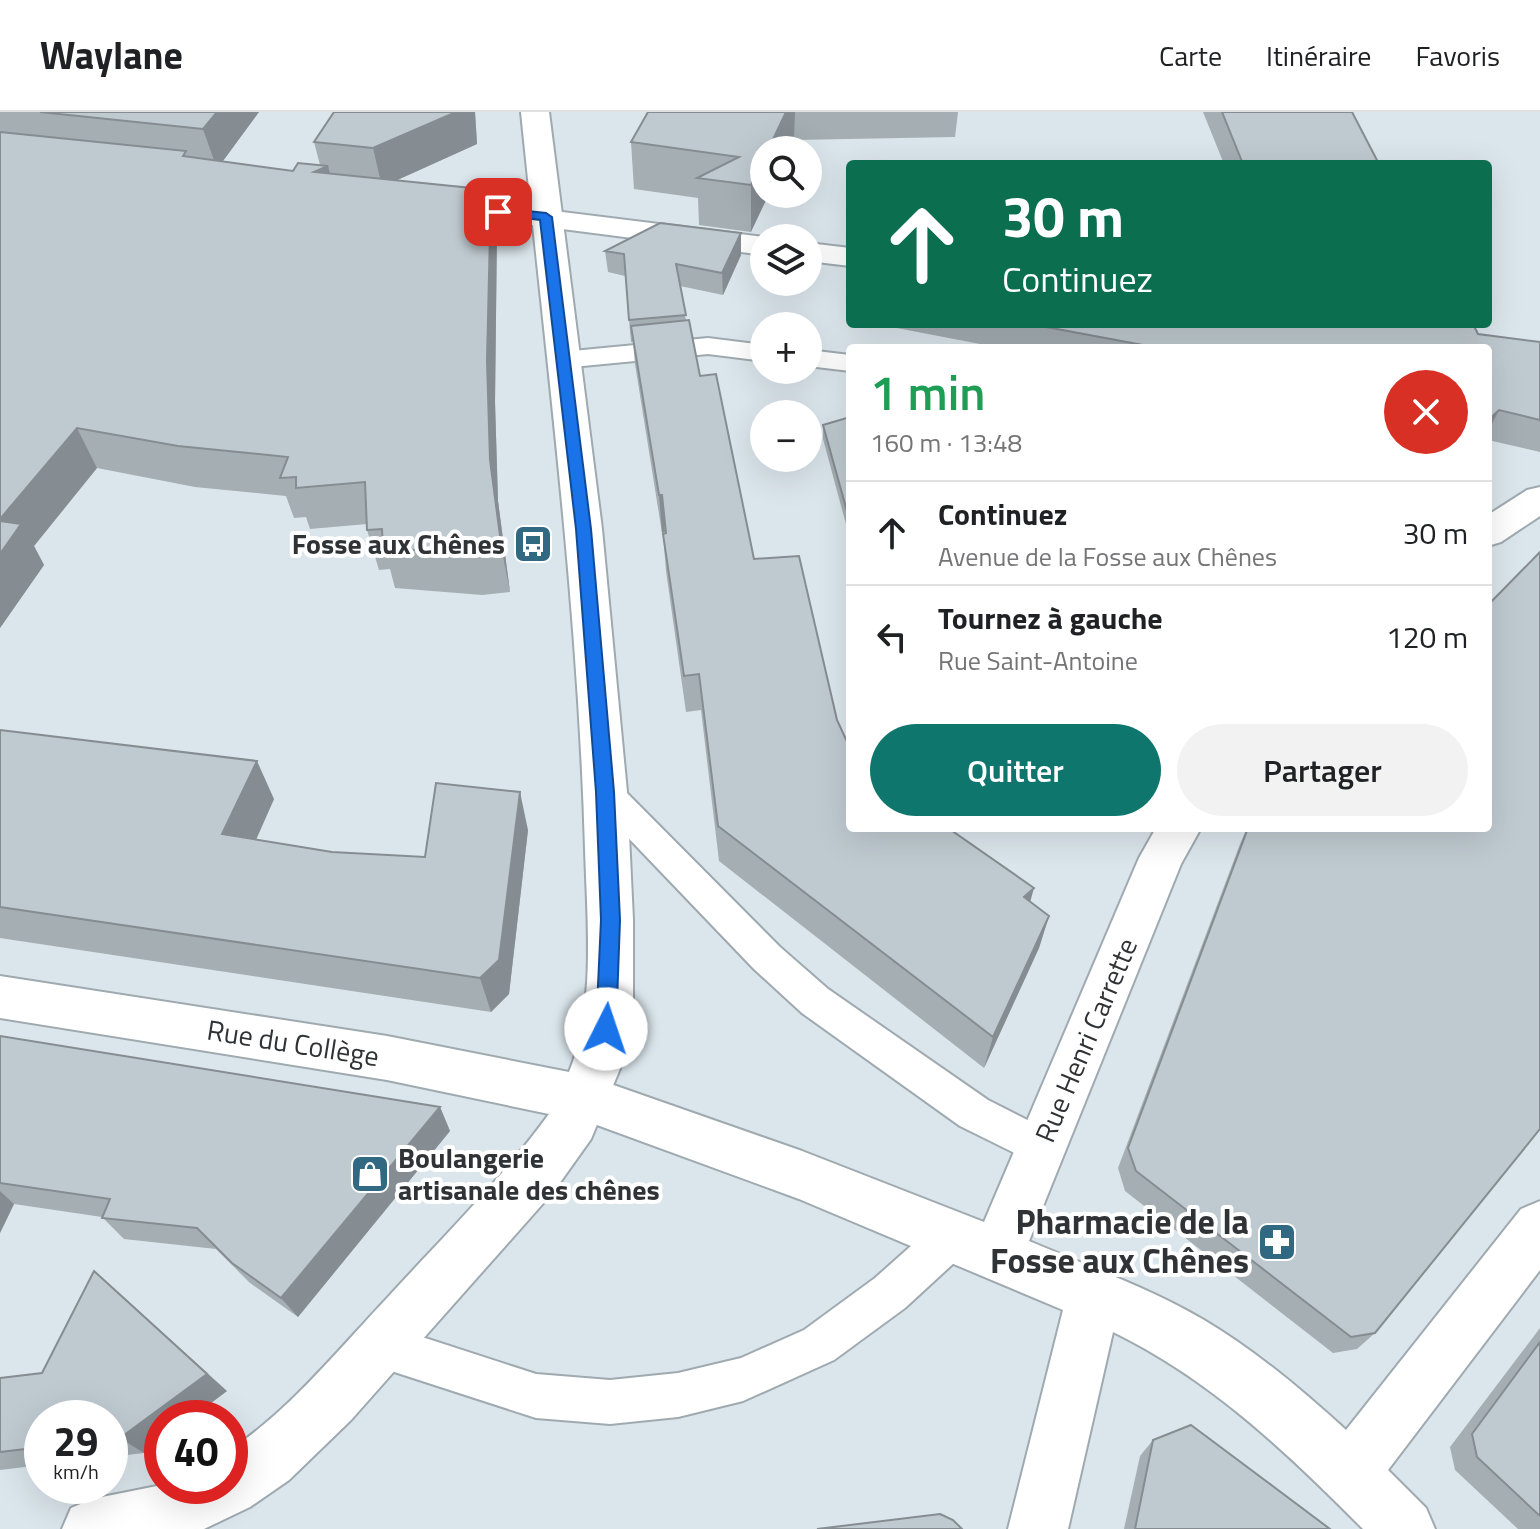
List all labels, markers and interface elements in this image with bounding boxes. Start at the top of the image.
text: Waylane [40,26,183,84]
text: Carte [1159,34,1222,77]
text: Itinéraire [1266,34,1371,77]
text: Favoris [1415,34,1500,77]
map controls [750,136,822,472]
button: search [750,136,822,208]
text: 30 m [1002,174,1124,259]
pin [464,178,532,246]
icon: arrive [476,190,520,234]
icon: ahead [870,192,974,296]
button: layers [750,224,822,296]
text: Continuez [1002,251,1153,306]
button: + [750,312,822,384]
text: 1 min [870,356,985,429]
button: close [1384,370,1468,454]
button: − [750,400,822,472]
text: 160 m · 13:48 [870,423,1022,462]
text: Continuez [938,491,1067,537]
text: 30 m [1403,510,1468,556]
icon: ahead [870,511,914,555]
place label: Fosse aux Chênes [292,522,505,565]
bus stop icon: Fosse aux Chênes [512,523,554,565]
text: Avenue de la Fosse aux Chênes [938,537,1277,576]
text: Tournez à gauche [938,595,1163,641]
text: 120 m [1386,614,1468,660]
icon: left [870,615,914,659]
text: Rue Saint-Antoine [938,641,1138,680]
button: Quitter [870,724,1161,816]
button: Partager [1177,724,1468,816]
street label: Rue Henri Carrette [1023,931,1148,1149]
position arrow [564,987,648,1071]
street label: Rue du Collège [204,1008,382,1077]
place label: Boulangerie artisanale des chênes [398,1136,660,1211]
shop icon: Boulangerie artisanale des chênes [349,1153,391,1195]
place label: Pharmacie de la Fosse aux Chênes [990,1195,1249,1286]
pharmacy icon: Pharmacie de la Fosse aux Chênes [1256,1221,1298,1263]
speed limit sign: 40 [144,1400,248,1504]
text: 29 [54,1411,98,1472]
text: km/h [53,1456,99,1487]

